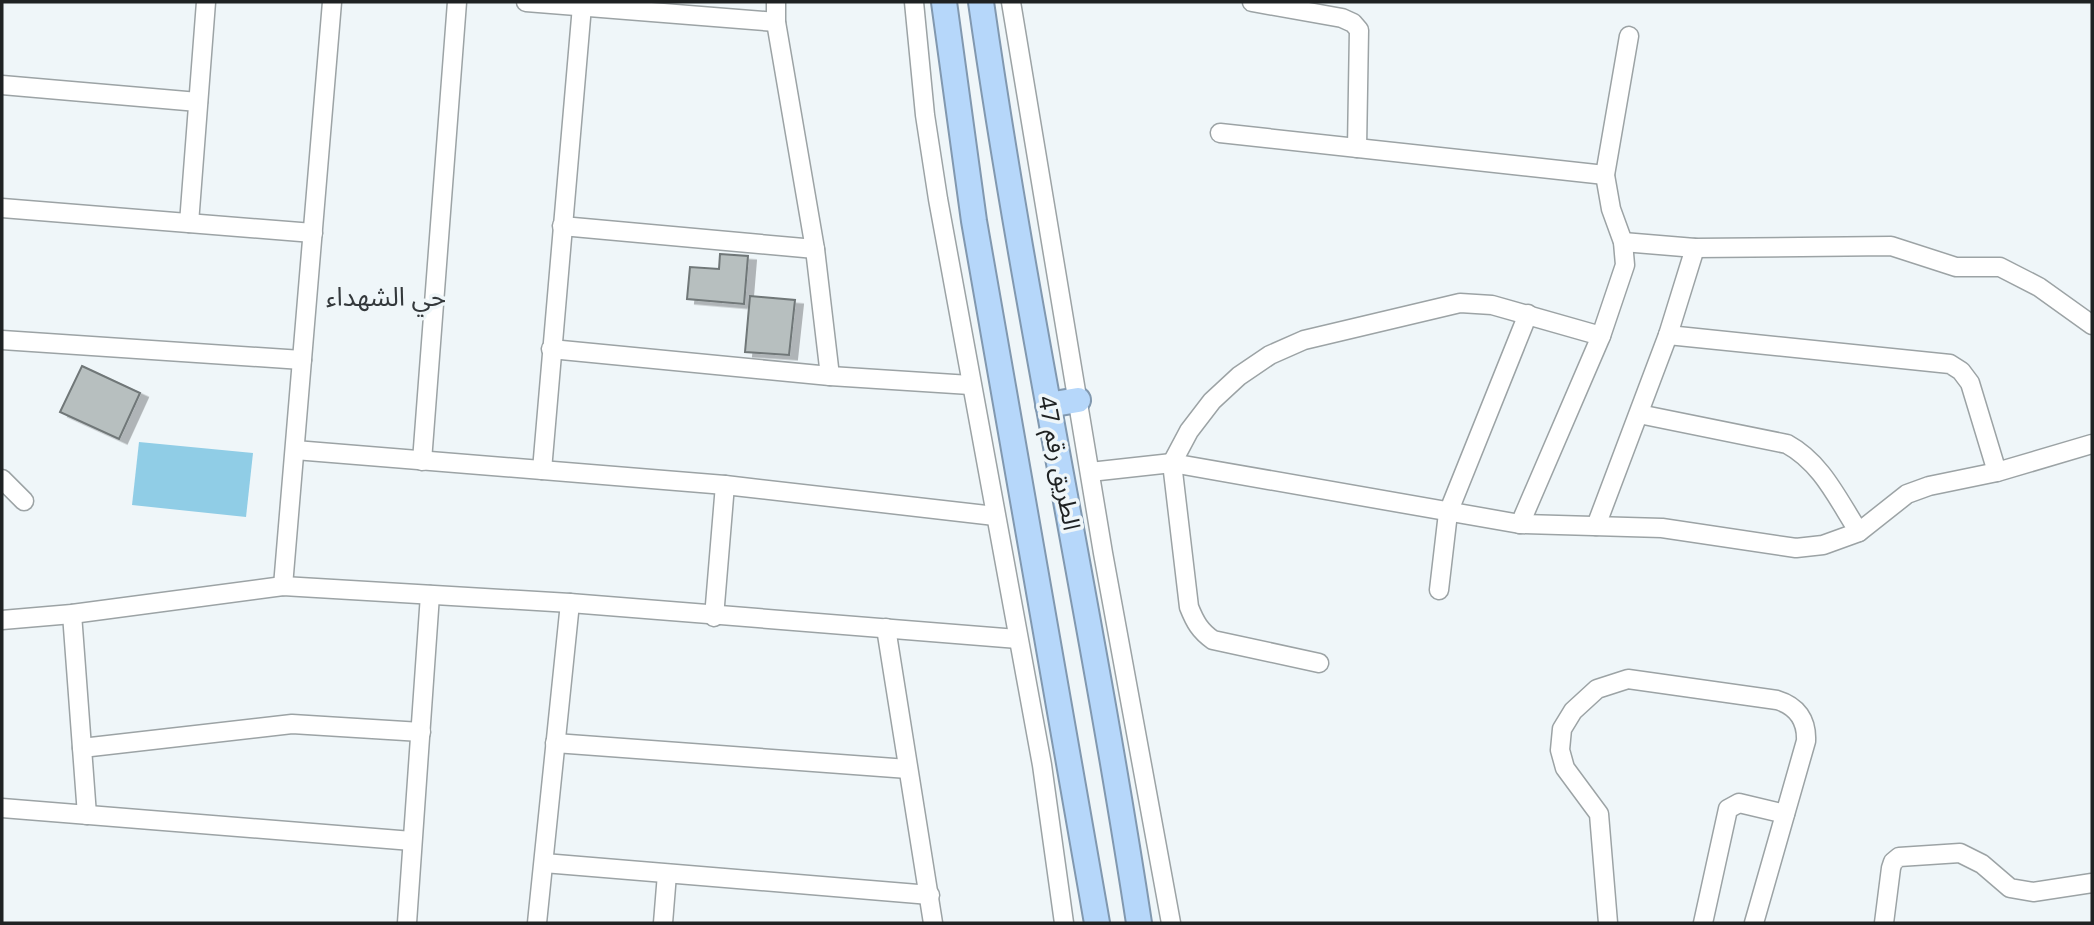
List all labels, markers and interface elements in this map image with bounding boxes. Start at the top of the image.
district label: حي الشهداء [326,270,446,325]
street label: الطريق رقم 47 [1020,391,1097,535]

